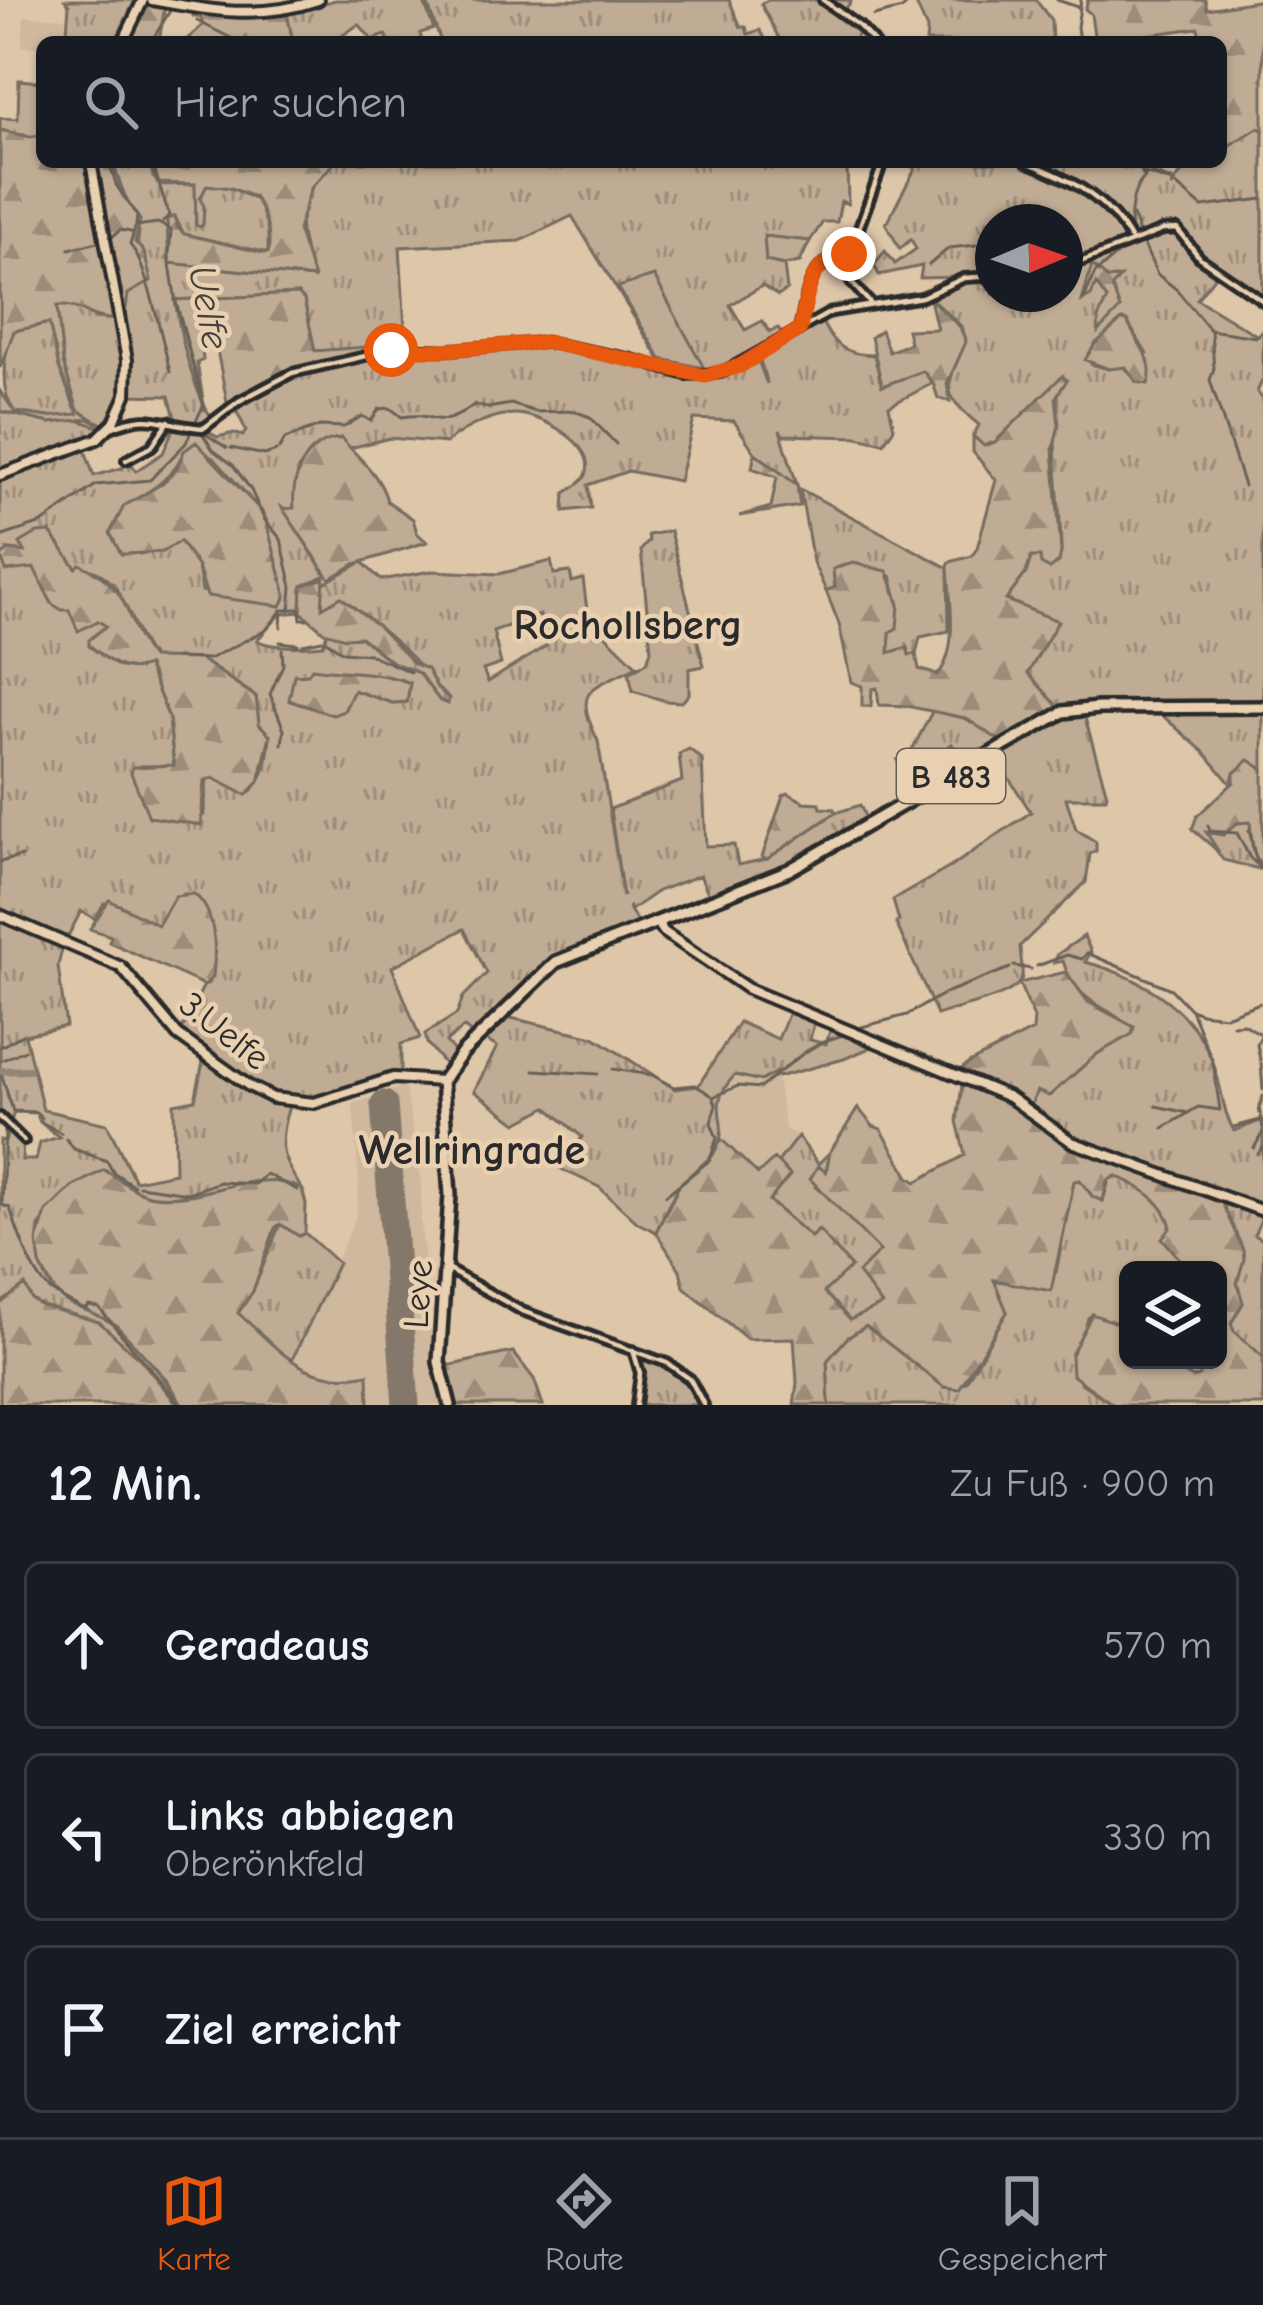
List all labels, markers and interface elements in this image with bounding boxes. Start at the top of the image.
search box [36,36,1227,168]
icon: search [78,69,144,135]
text: Hier suchen [174,76,407,128]
north arrow [975,204,1083,312]
route end [822,227,876,281]
water label: Uelfe [179,262,238,353]
route start [364,323,418,377]
district label: Rochollsberg [514,601,742,650]
road number: B 483 [897,749,1005,803]
street label: 3.Uelfe [171,984,277,1079]
district label: Wellringrade [359,1126,585,1175]
street label: Leye [396,1258,441,1330]
map controls [1119,1261,1227,1369]
button: layers [1119,1261,1227,1369]
text: 12 Min. [48,1454,202,1513]
text: Zu Fuß · 900 m [950,1461,1215,1506]
icon: ahead [51,1612,117,1678]
text: Geradeaus [165,1619,369,1671]
text: 570 m [1103,1623,1212,1668]
text: Links abbiegen [165,1789,455,1841]
icon: left [51,1804,117,1870]
text: 330 m [1104,1815,1212,1860]
text: Oberönkfeld [165,1841,365,1886]
icon: arrive [51,1996,117,2062]
text: Ziel erreicht [165,2003,400,2055]
tab: Karte [157,2168,231,2278]
tab: Route [545,2168,624,2278]
tab: Gespeichert [938,2168,1106,2278]

